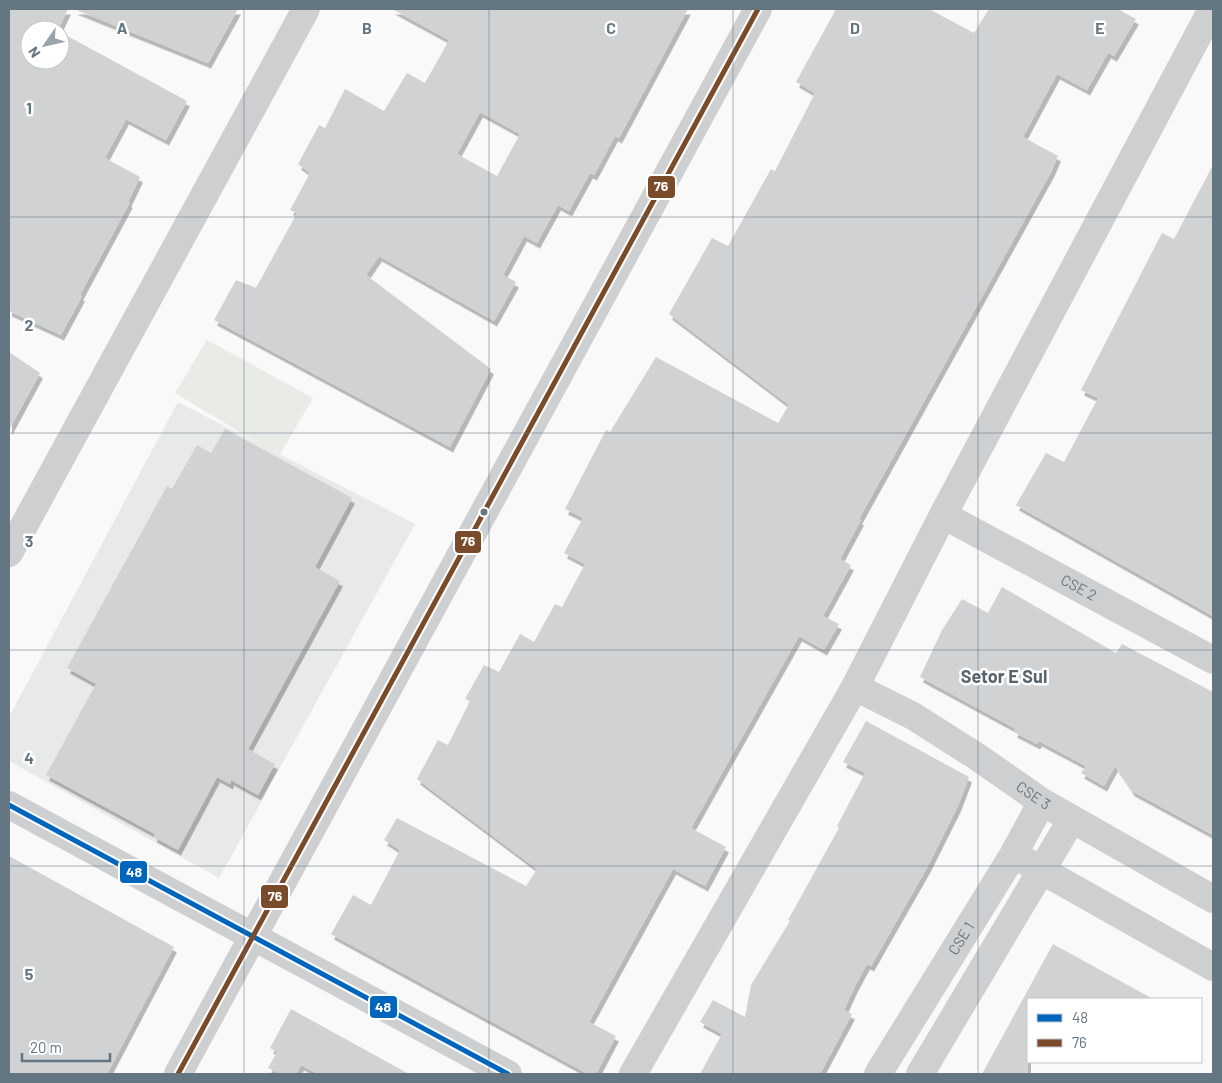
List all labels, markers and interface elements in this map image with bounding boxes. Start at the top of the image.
text: A [117,18,128,37]
text: B [362,18,372,37]
text: C [606,18,616,37]
text: D [850,18,860,37]
text: E [1095,18,1105,37]
north arrow [20,20,70,70]
text: N [24,44,43,61]
text: 1 [26,98,32,117]
line badge: 76 [647,175,676,199]
text: 76 [654,177,669,194]
text: 2 [25,315,34,334]
unlabelled marker [479,507,489,517]
line badge: 76 [454,530,482,554]
text: 3 [25,531,33,550]
text: 76 [461,532,476,549]
street label: CSE 2 [1058,570,1100,604]
district label: Setor E Sul [961,665,1047,687]
text: 4 [24,748,34,767]
street label: CSE 3 [1013,777,1054,813]
line badge: 48 [119,860,148,884]
text: 48 [126,863,142,880]
line badge: 76 [260,884,289,909]
text: 76 [268,887,283,904]
street label: CSE 1 [944,918,977,958]
text: 5 [25,964,34,983]
line badge: 48 [369,995,398,1019]
text: 48 [375,998,391,1015]
legend [1027,998,1202,1063]
text: 48 [1072,1008,1088,1026]
scale bar [22,1030,110,1062]
text: 76 [1072,1033,1087,1051]
text: 20 m [30,1038,62,1056]

